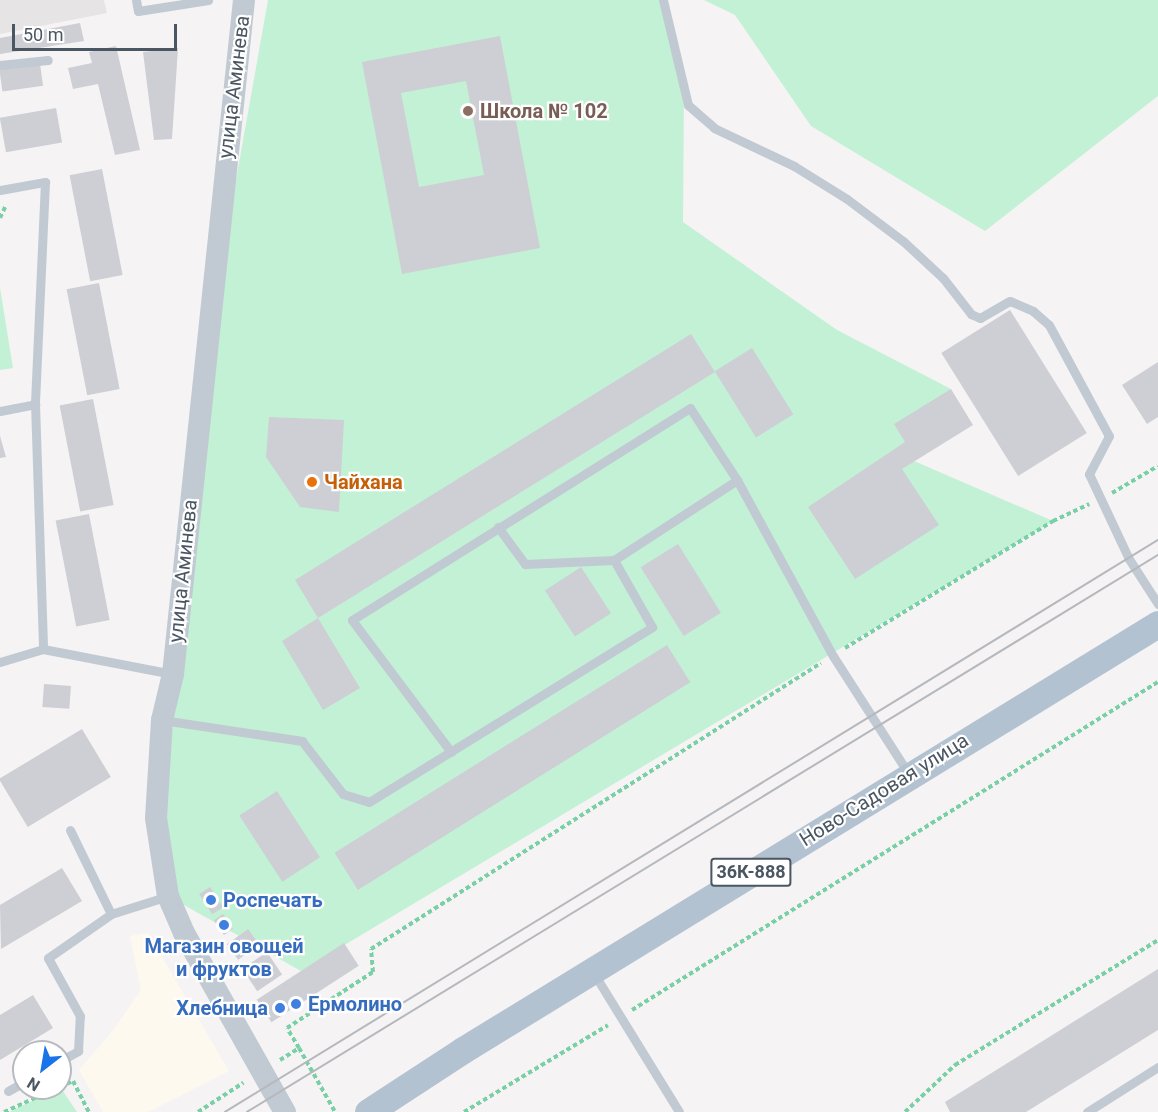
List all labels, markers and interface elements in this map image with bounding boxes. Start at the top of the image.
scale bar [15,12,180,50]
street label: улица Аминева [213,14,255,160]
text: 50 m [23,24,63,45]
place label: Школа № 102 [480,99,608,123]
marker: Школа № 102 [461,104,475,118]
place label: Чайхана [324,470,403,494]
marker: Чайхана [305,475,319,489]
street label: улица Аминева [164,498,202,644]
street label: Ново-Садовая улица [795,728,973,852]
road number: 36К-888 [709,857,793,887]
place label: Роспечать [223,888,323,912]
marker: Роспечать [204,893,218,907]
marker: Магазин овощей и фруктов [217,918,231,932]
place label: Магазин овощей и фруктов [144,934,304,981]
place label: Ермолино [308,992,402,1016]
place label: Хлебница [176,996,268,1020]
marker: Ермолино [289,997,303,1011]
marker: Хлебница [273,1001,287,1015]
north arrow [12,1040,72,1100]
text: N [24,1073,43,1095]

